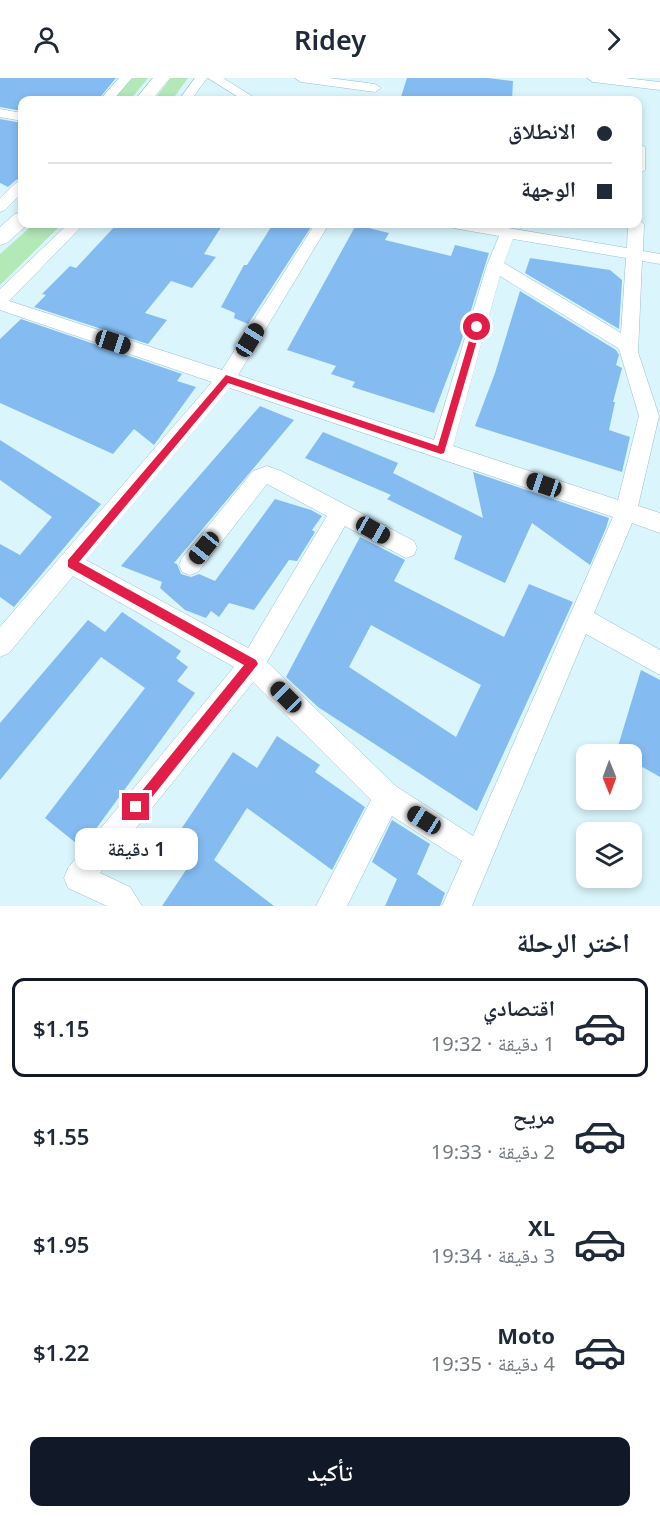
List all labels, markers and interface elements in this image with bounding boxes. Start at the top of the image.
text: Ridey [294,21,366,58]
icon: person [30,23,63,56]
icon: forward [597,23,630,56]
text: الانطلاق [508,115,576,145]
text: الوجهة [521,173,576,203]
route start [463,313,490,340]
car [233,320,267,360]
car [93,328,133,356]
car [524,471,564,499]
car [353,513,393,547]
car [186,528,222,568]
car [267,678,305,716]
north arrow [576,744,642,810]
map controls [576,744,642,888]
route end [122,793,149,820]
car [404,803,444,837]
button: layers [576,822,642,888]
callout: 1 دقيقة [74,828,198,870]
text: 1 دقيقة [107,835,166,862]
text: اختر الرحلة [516,923,630,960]
text: اقتصادي [483,992,555,1022]
icon: car [573,1001,627,1055]
text: $1.15 [33,1013,89,1043]
text: 1 دقيقة · 19:32 [431,1030,555,1057]
text: مريح [512,1100,555,1130]
icon: car [573,1109,627,1163]
text: $1.55 [33,1121,89,1151]
text: 2 دقيقة · 19:33 [431,1138,555,1165]
text: XL [528,1212,555,1242]
icon: car [573,1217,627,1271]
text: $1.95 [33,1229,89,1259]
text: 3 دقيقة · 19:34 [431,1242,555,1269]
text: Moto [497,1320,555,1350]
icon: car [573,1325,627,1379]
text: $1.22 [33,1337,89,1367]
text: 4 دقيقة · 19:35 [431,1350,555,1377]
button: تأكيد [30,1437,630,1506]

